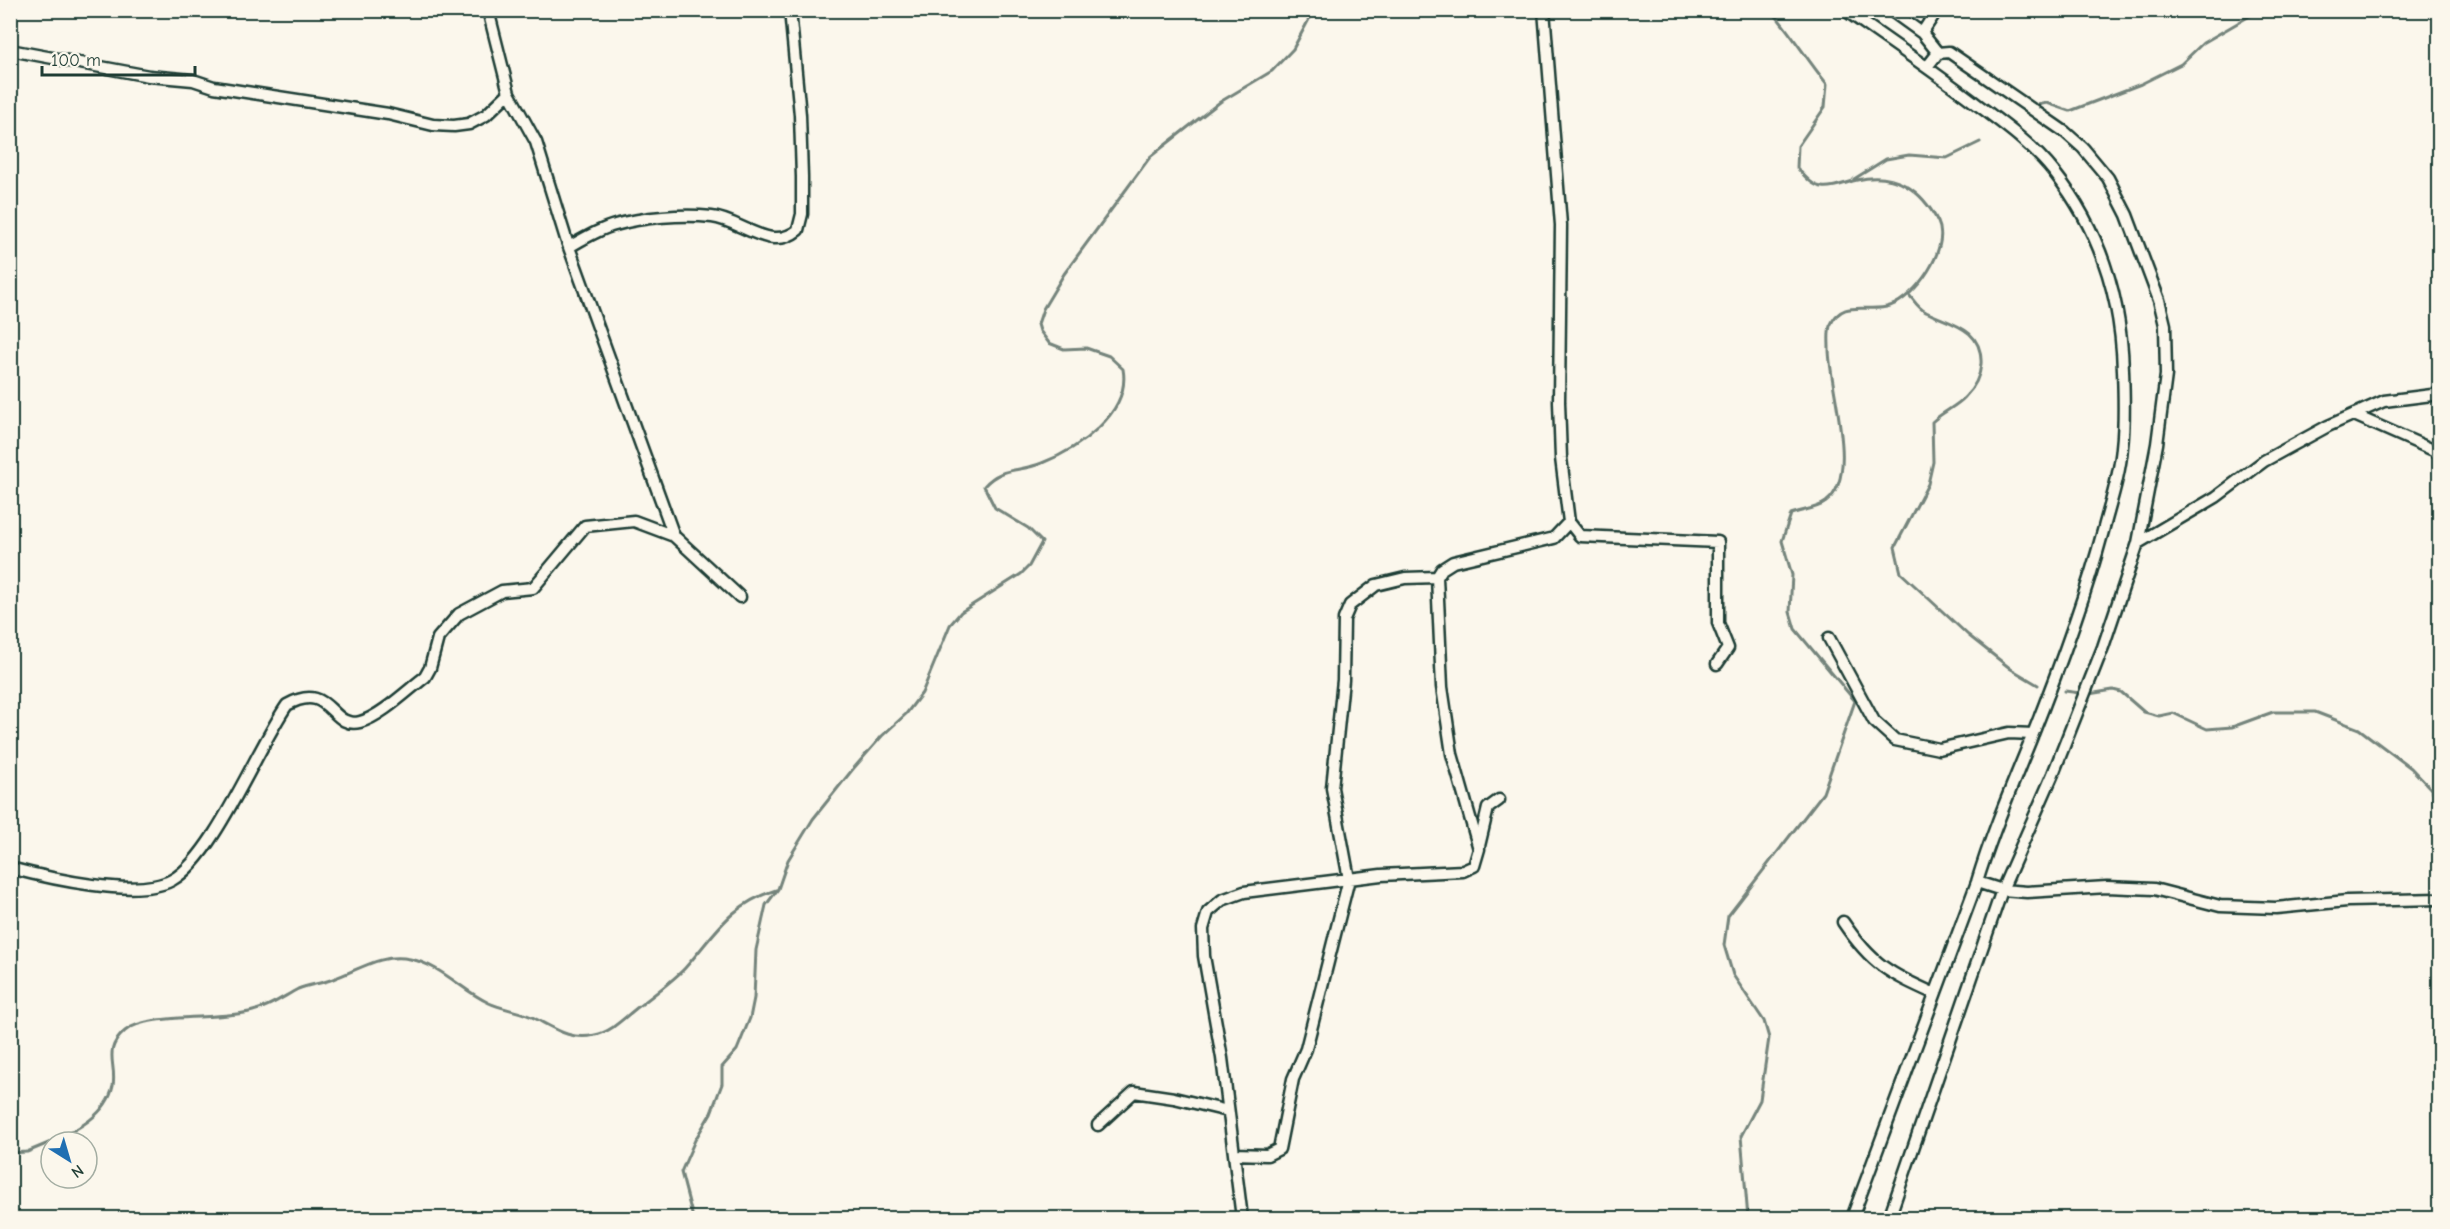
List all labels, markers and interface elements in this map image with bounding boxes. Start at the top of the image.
scale bar [42,39,195,77]
text: 100 m [51,50,101,71]
north arrow [39,1130,99,1190]
text: N [68,1161,87,1182]

